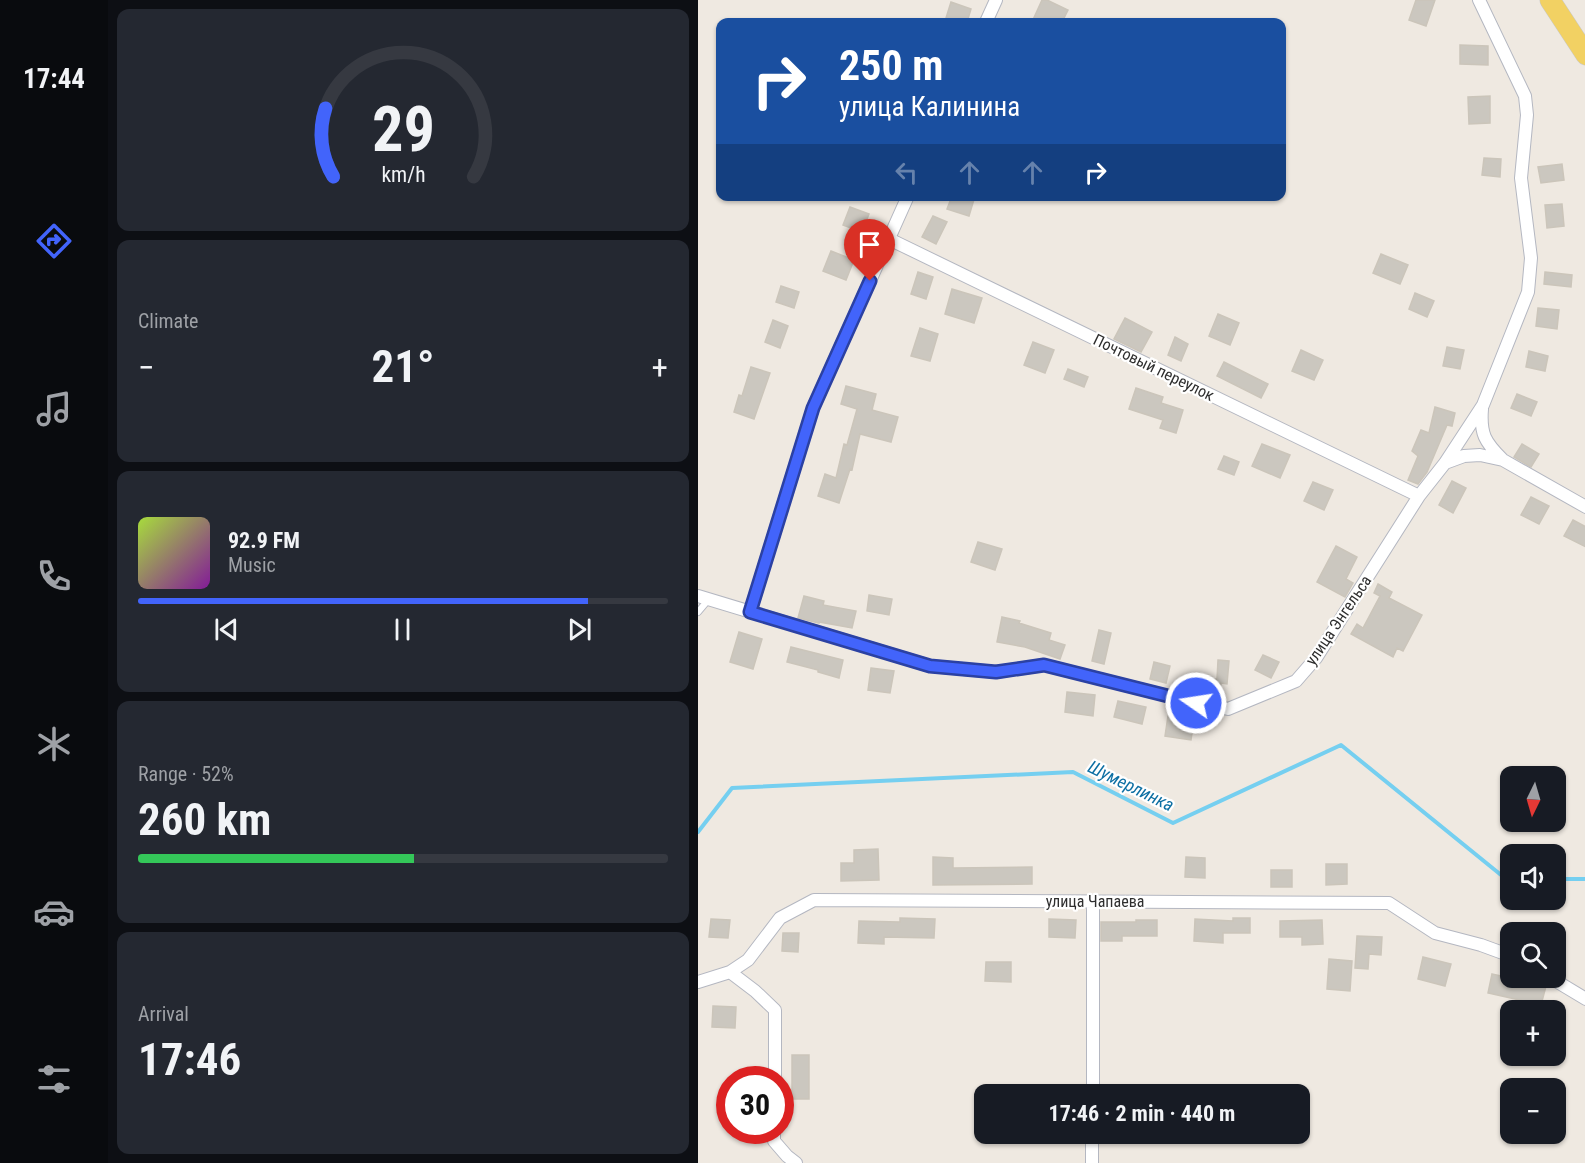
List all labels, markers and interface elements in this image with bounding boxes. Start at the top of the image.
text: 250 m [839,41,944,90]
icon: right [740,42,818,120]
text: 17:44 [23,63,85,95]
text: улица Калинина [839,91,1020,123]
text: 29 [371,93,435,166]
icon: left [890,156,923,189]
icon: ahead [953,156,986,189]
icon: ahead [1016,156,1049,189]
icon: right [1079,156,1112,189]
text: km/h [381,162,425,187]
pin [844,219,895,281]
icon: directions [33,220,75,262]
icon: arrive [853,228,886,261]
text: Climate [138,309,198,333]
street label: Почтовый переулок [1090,330,1218,405]
text: 21° [372,340,435,393]
text: − [138,348,155,387]
text: + [652,348,668,387]
icon: music [33,388,75,430]
text: 92.9 FM [228,528,300,553]
text: Music [228,553,276,577]
icon: phone [33,555,75,597]
street label: улица Энгельса [1301,572,1375,669]
icon: previous [210,613,243,646]
icon: pause [386,613,419,646]
icon: next [563,613,596,646]
position arrow [1164,671,1228,735]
icon: climate [33,723,75,765]
water label: Шумерлинка [1085,756,1178,815]
text: Range · 52% [138,762,234,786]
north arrow [1500,766,1566,832]
map controls [1500,766,1566,1144]
text: 260 km [138,793,271,846]
button: sound [1500,844,1566,910]
icon: car [33,891,75,933]
street label: улица Чапаева [1046,892,1144,911]
button: search [1500,922,1566,988]
button: + [1500,1000,1566,1066]
text: Arrival [138,1002,189,1026]
text: 17:46 [138,1033,241,1086]
icon: filters [33,1058,75,1100]
speed limit sign: 30 [716,1066,794,1144]
button: − [1500,1078,1566,1144]
text: 17:46 · 2 min · 440 m [1049,1101,1235,1126]

